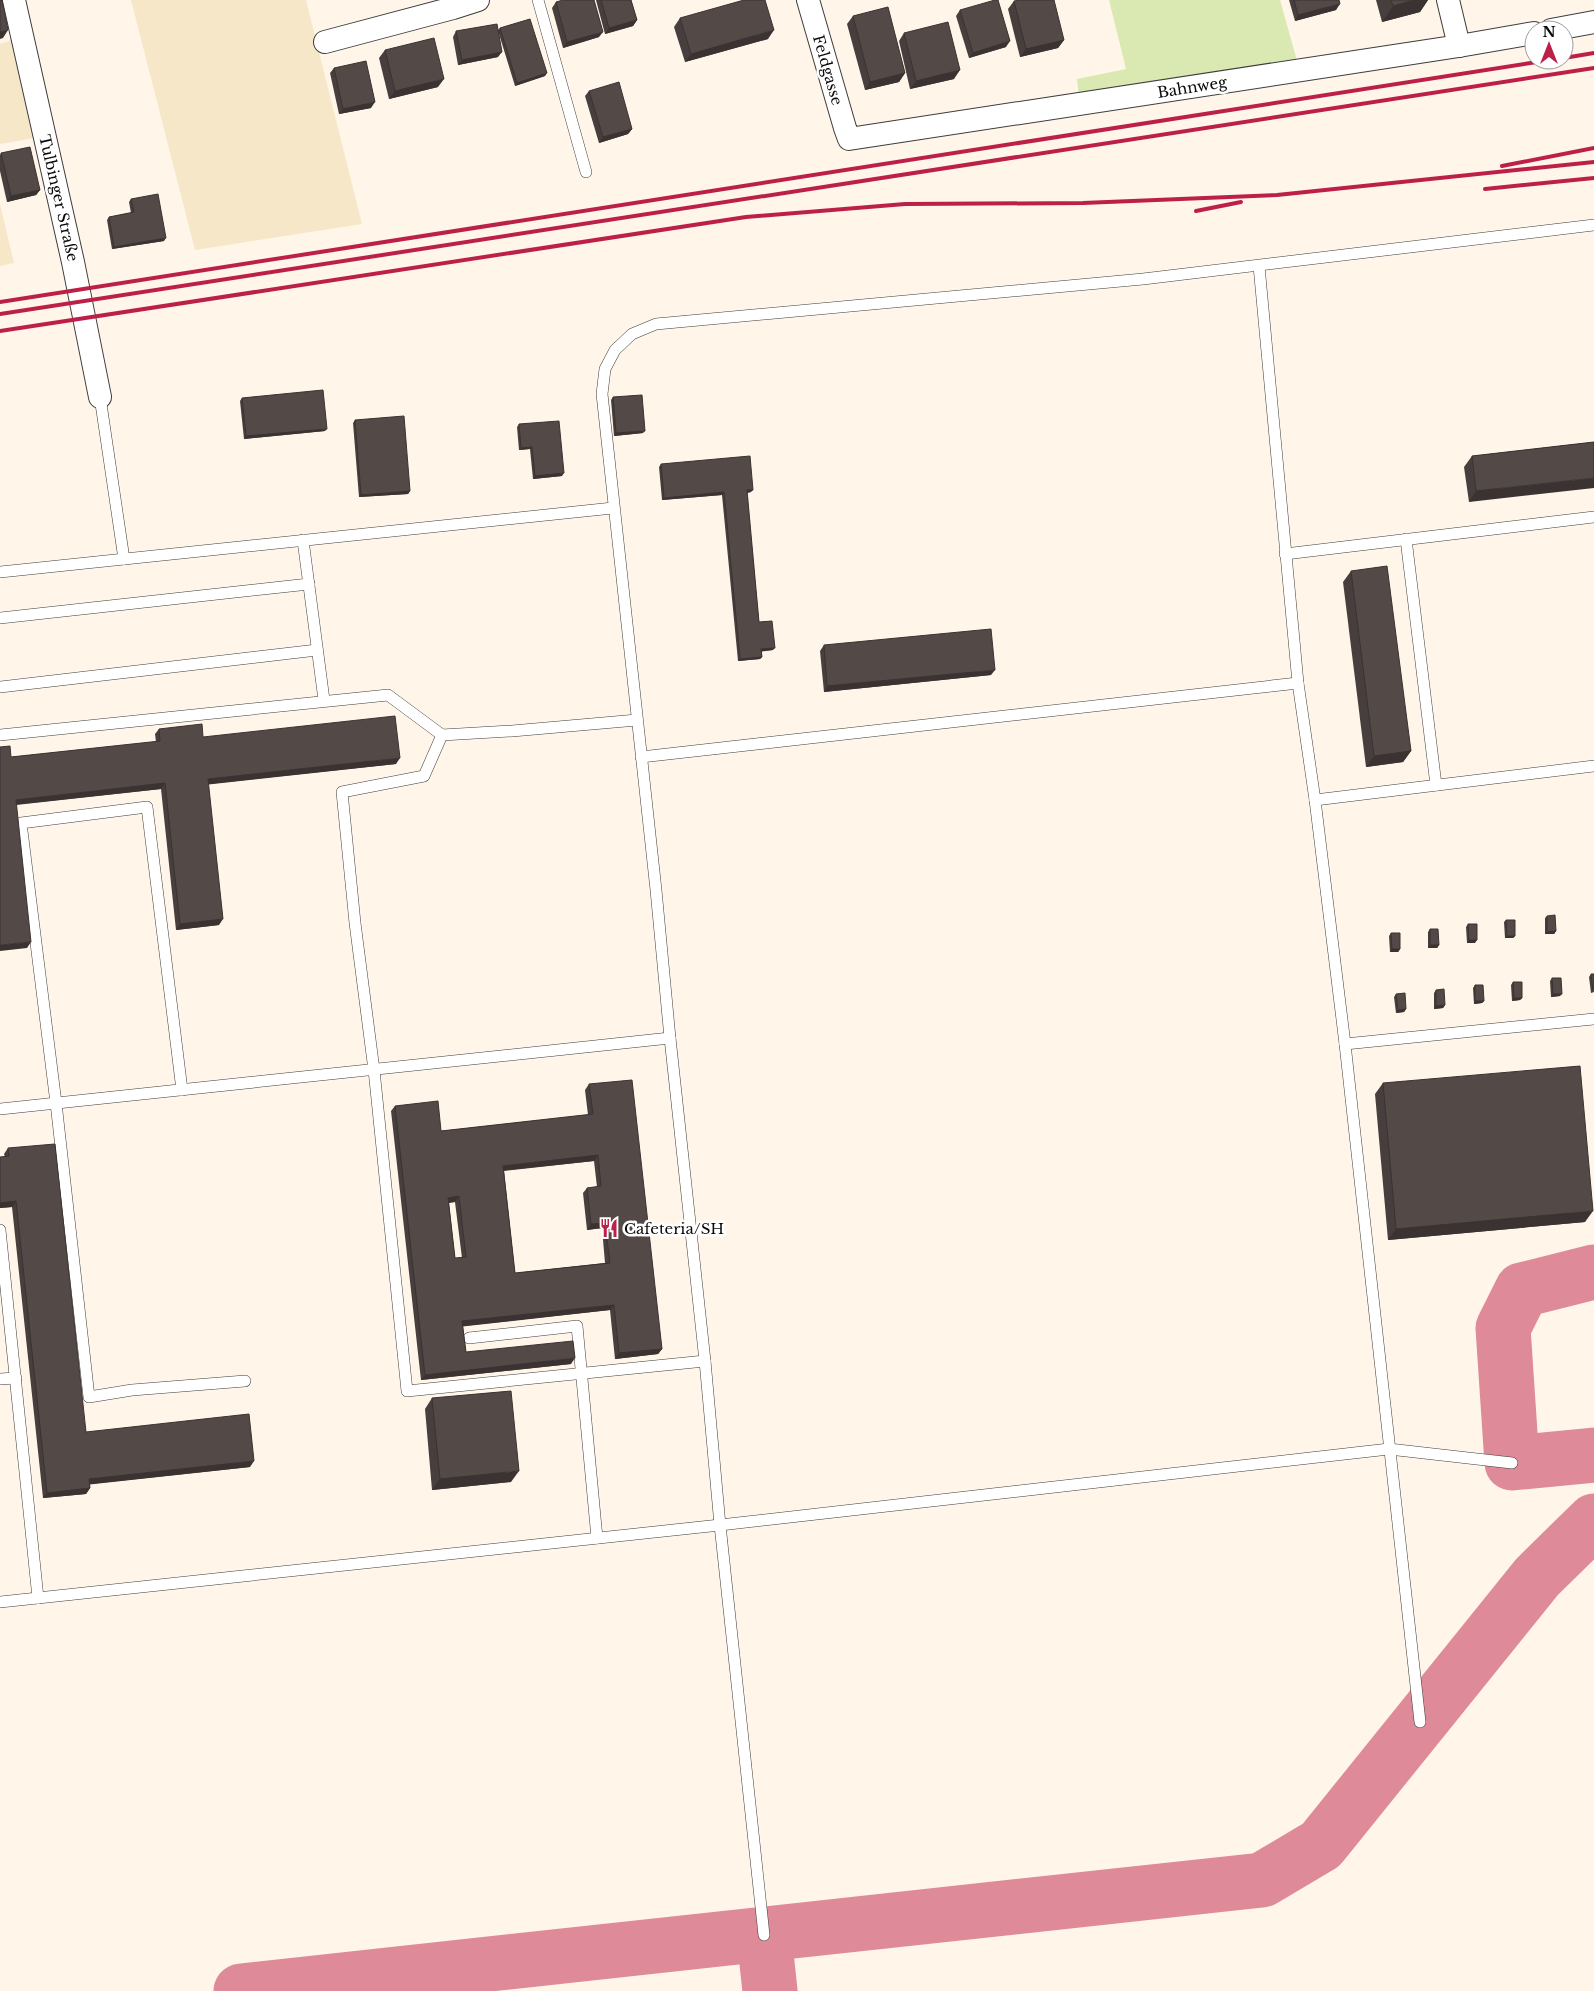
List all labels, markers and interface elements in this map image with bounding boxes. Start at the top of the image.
north arrow [1524,20,1574,70]
text: N [1542,23,1556,41]
street label: Feldgasse [809,33,847,107]
street label: Bahnweg [1156,72,1229,102]
street label: Tulbinger Straße [35,133,83,263]
restaurant icon: Cafeteria/SH [598,1217,620,1239]
place label: Cafeteria/SH [624,1219,724,1238]

